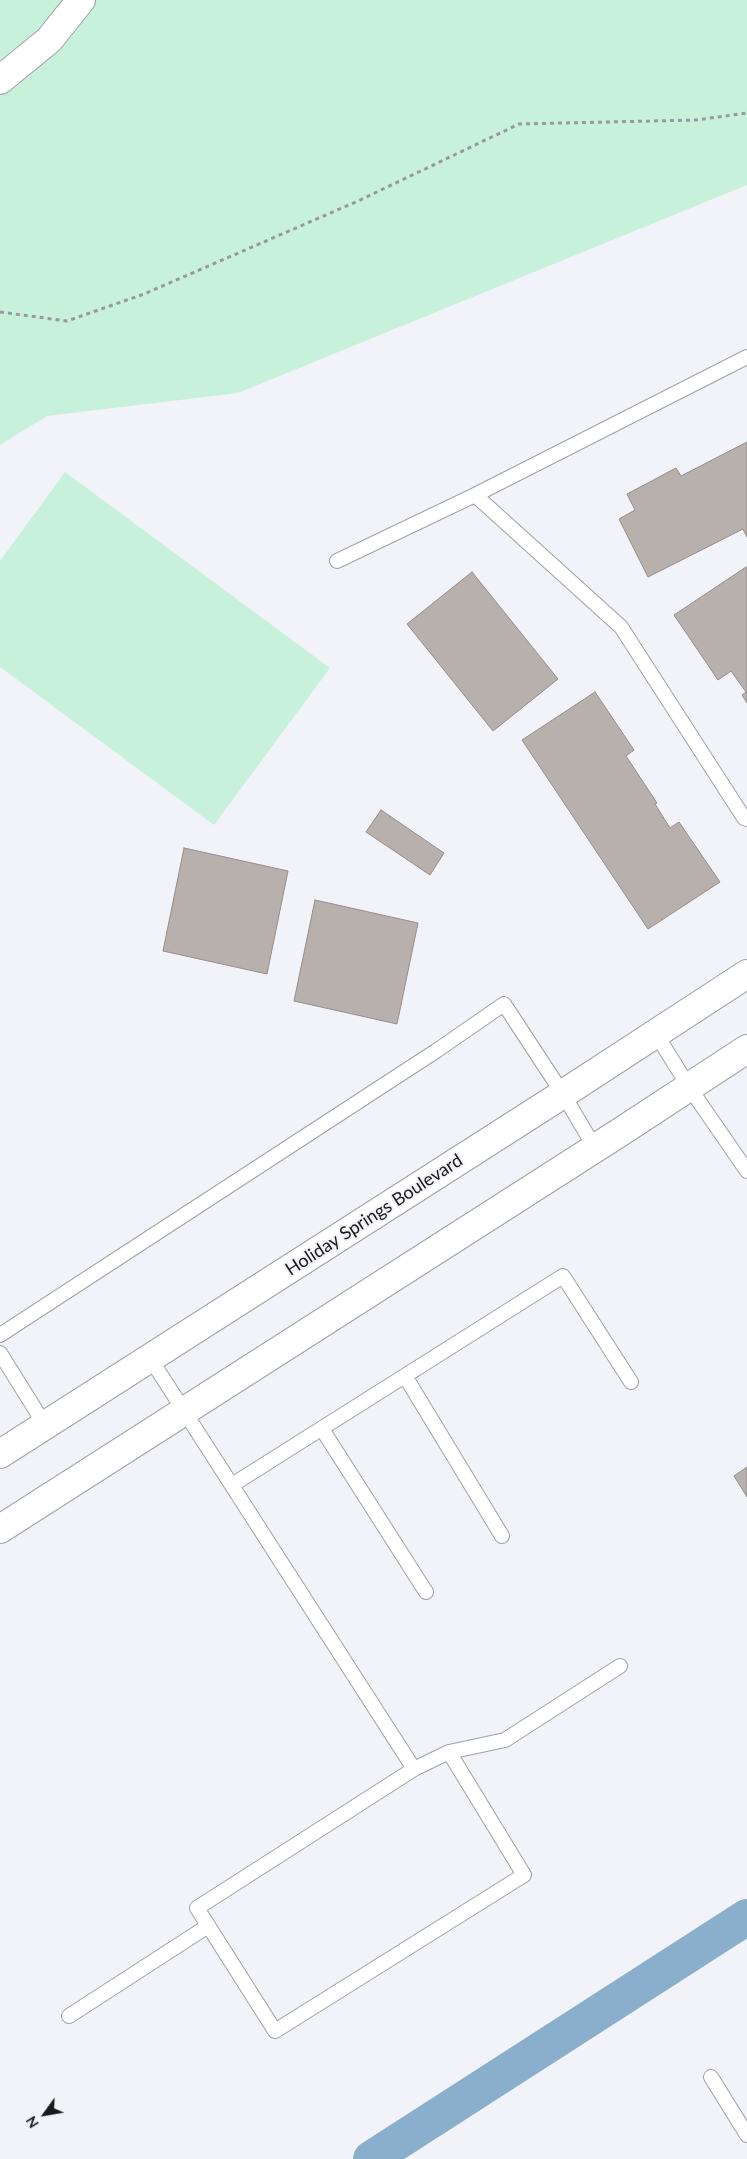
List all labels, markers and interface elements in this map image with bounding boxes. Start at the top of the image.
street label: Holiday Springs Boulevard [281,1150,467,1280]
north arrow [20,2089,70,2139]
text: N [22,2113,42,2131]

